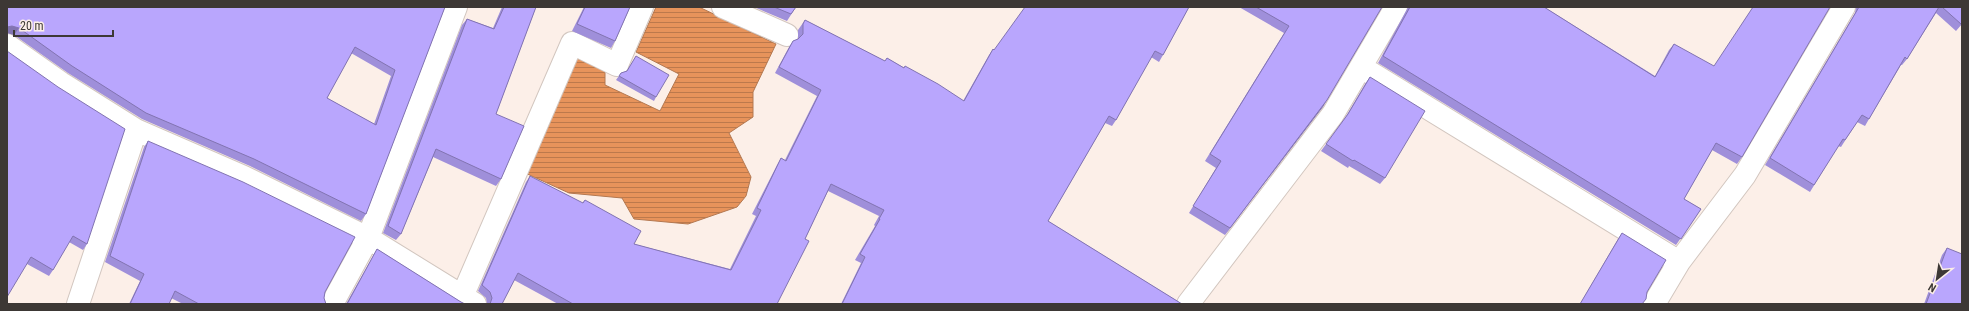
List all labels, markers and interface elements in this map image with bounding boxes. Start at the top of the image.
scale bar [14,12,113,38]
text: 20 m [20,19,44,33]
north arrow [1917,259,1957,299]
text: N [1926,280,1938,295]

